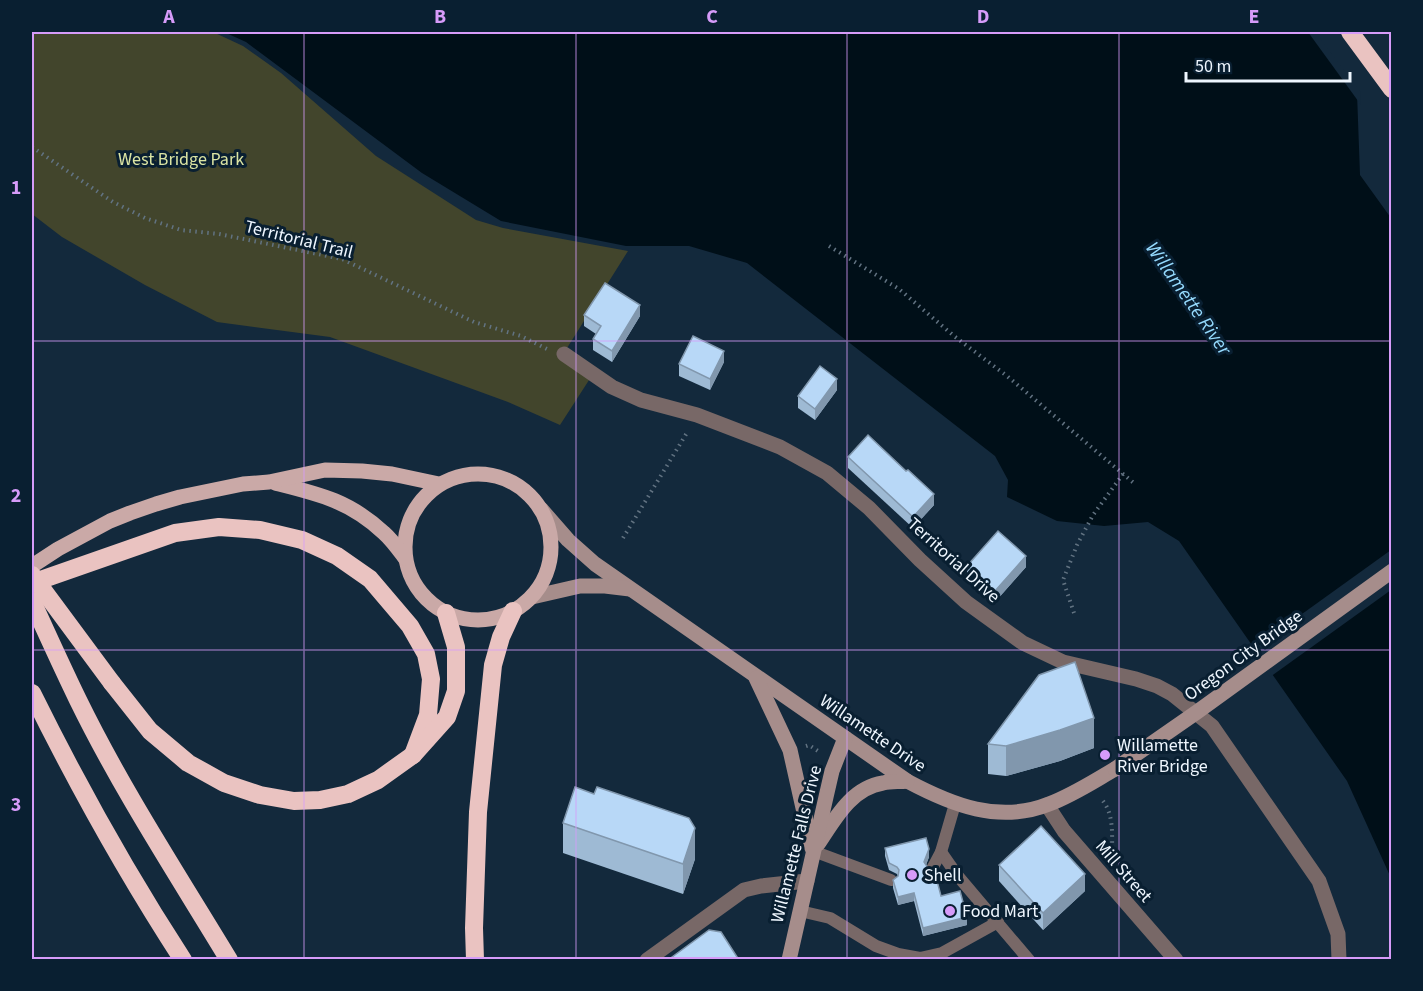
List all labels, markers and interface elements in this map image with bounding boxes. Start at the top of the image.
text: A [162,3,175,31]
text: B [434,3,446,31]
text: C [706,3,718,31]
text: D [977,3,989,31]
text: E [1249,3,1259,31]
scale bar [1186,45,1350,83]
text: 50 m [1195,54,1231,79]
park label: West Bridge Park [118,147,244,172]
text: 1 [11,174,21,202]
street label: Territorial Trail [242,214,356,265]
water label: Willamette River [1138,236,1239,362]
text: 2 [11,482,21,510]
street label: Territorial Drive [902,512,1005,609]
street label: Oregon City Bridge [1179,604,1308,707]
street label: Willamette Drive [814,688,931,778]
place label: Willamette River Bridge [1117,733,1208,779]
marker: Willamette River Bridge [1098,748,1112,762]
street label: Willamette Falls Drive [765,763,828,925]
text: 3 [11,791,21,819]
street label: Mill Street [1089,835,1158,908]
place label: Shell [924,863,962,888]
marker: Shell [905,868,919,882]
place label: Food Mart [962,899,1038,924]
marker: Food Mart [943,904,957,918]

